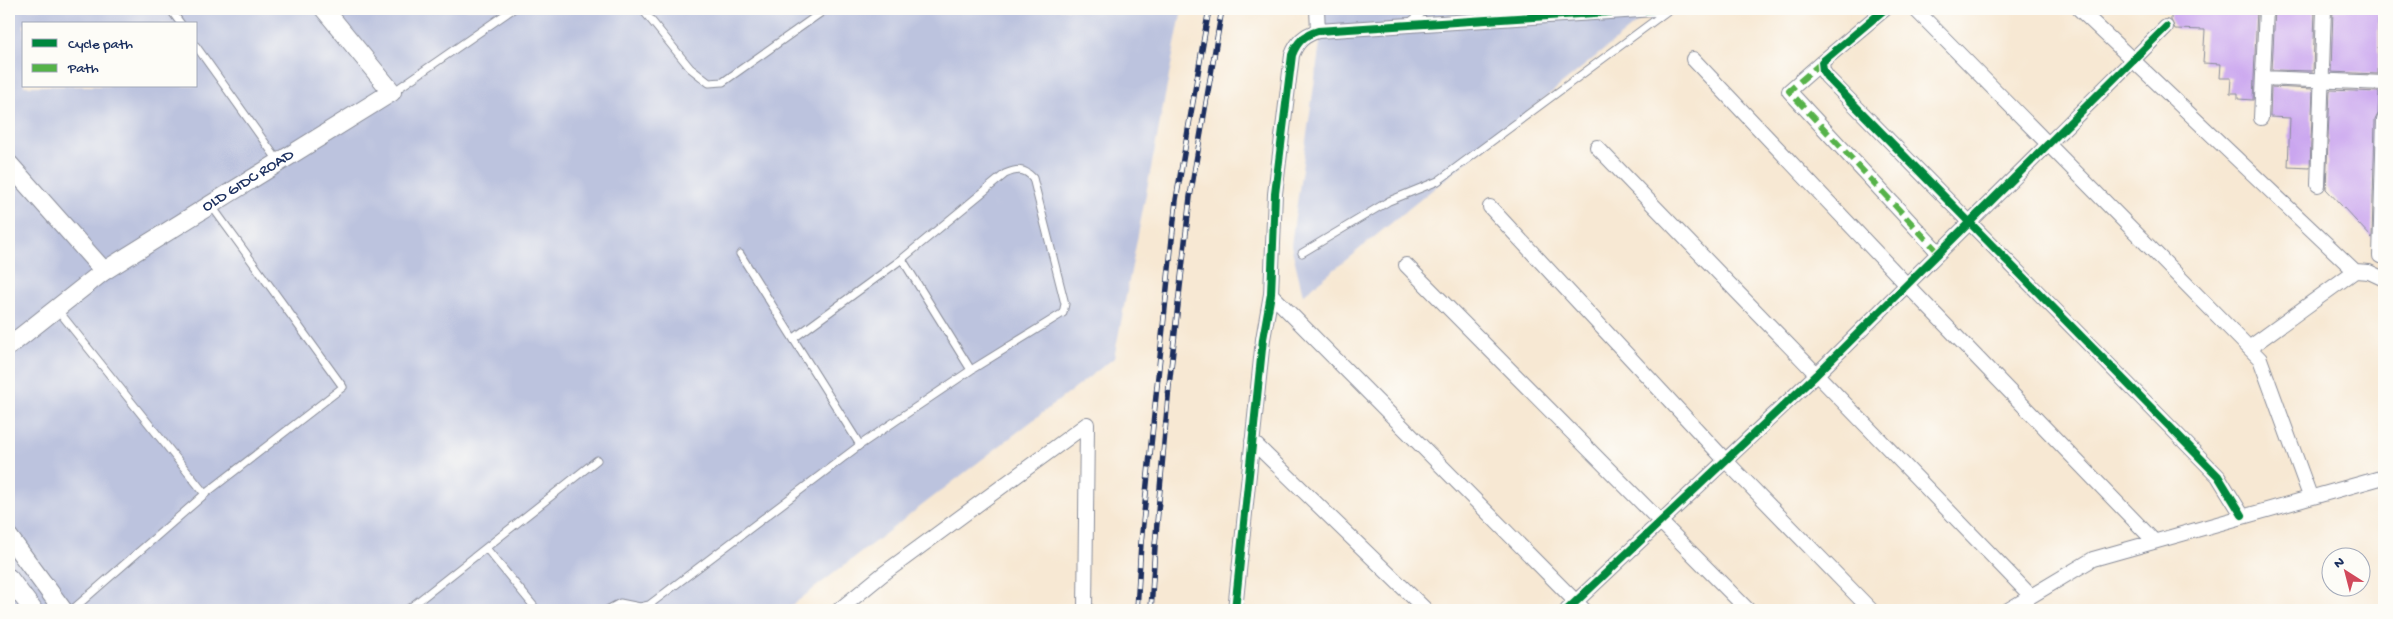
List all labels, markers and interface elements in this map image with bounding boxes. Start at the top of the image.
legend [22,22,198,88]
text: Cycle path [68,36,133,54]
text: Path [67,60,99,78]
street label: OLD GIDC ROAD [199,145,298,217]
north arrow [2320,546,2370,596]
text: N [2331,554,2349,573]

